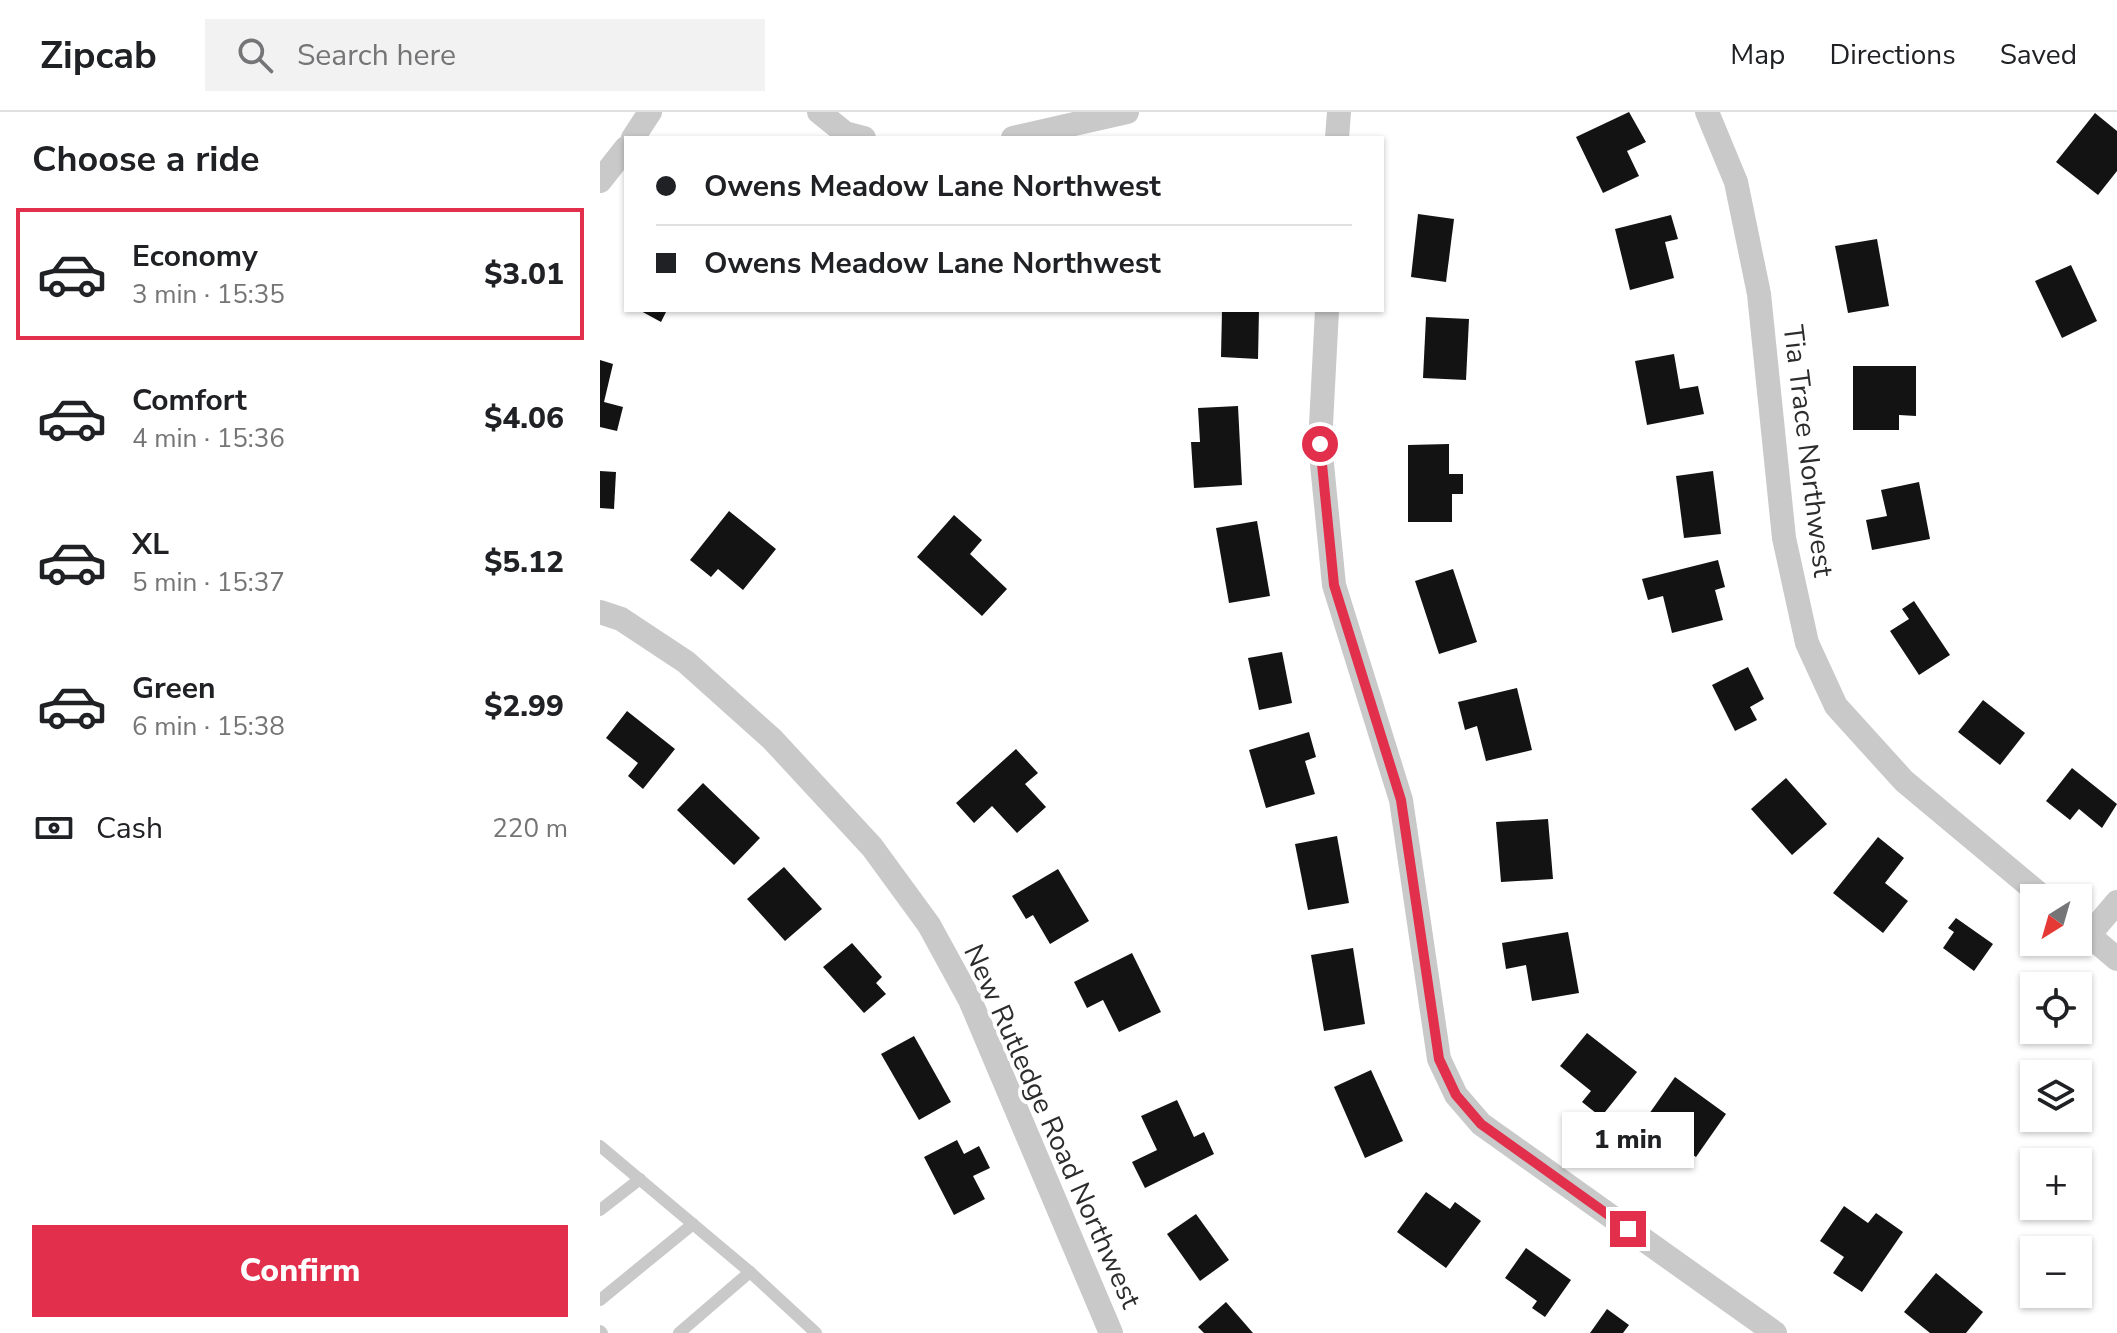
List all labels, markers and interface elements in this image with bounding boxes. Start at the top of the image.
search box [205,19,765,91]
text: Zipcab [40,30,157,81]
icon: search [233,33,277,77]
text: Search here [297,35,456,76]
text: Map [1730,36,1785,74]
text: Directions [1829,36,1956,74]
text: Saved [2000,36,2077,74]
text: Choose a ride [32,135,260,184]
text: Owens Meadow Lane Northwest [704,166,1161,207]
text: Economy [132,236,258,277]
icon: car [36,238,108,310]
text: Owens Meadow Lane Northwest [704,243,1161,284]
text: $3.01 [484,254,564,295]
text: 3 min · 15:35 [132,277,285,312]
street label: Tia Trace Northwest [1774,323,1842,579]
text: Comfort [132,380,247,421]
icon: car [36,382,108,454]
text: $4.06 [484,398,564,439]
text: 4 min · 15:36 [132,421,285,456]
route start [1302,426,1338,462]
text: XL [132,524,169,565]
icon: car [36,526,108,598]
text: $5.12 [484,542,564,583]
text: 5 min · 15:37 [132,565,285,600]
text: Green [132,668,216,709]
icon: car [36,670,108,742]
text: $2.99 [484,686,564,727]
text: 6 min · 15:38 [132,709,285,744]
icon: cash [32,806,76,850]
text: Cash [96,808,163,849]
text: 220 m [492,811,568,846]
north arrow [2020,884,2092,956]
map controls [2020,884,2092,1308]
street label: New Rutledge Road Northwest [954,938,1150,1315]
button: locate [2020,972,2092,1044]
button: layers [2020,1060,2092,1132]
callout: 1 min [1562,1113,1694,1169]
text: 1 min [1594,1122,1662,1157]
button: + [2020,1148,2092,1220]
route end [1610,1211,1646,1247]
button: Confirm [32,1225,568,1317]
button: − [2020,1236,2092,1308]

